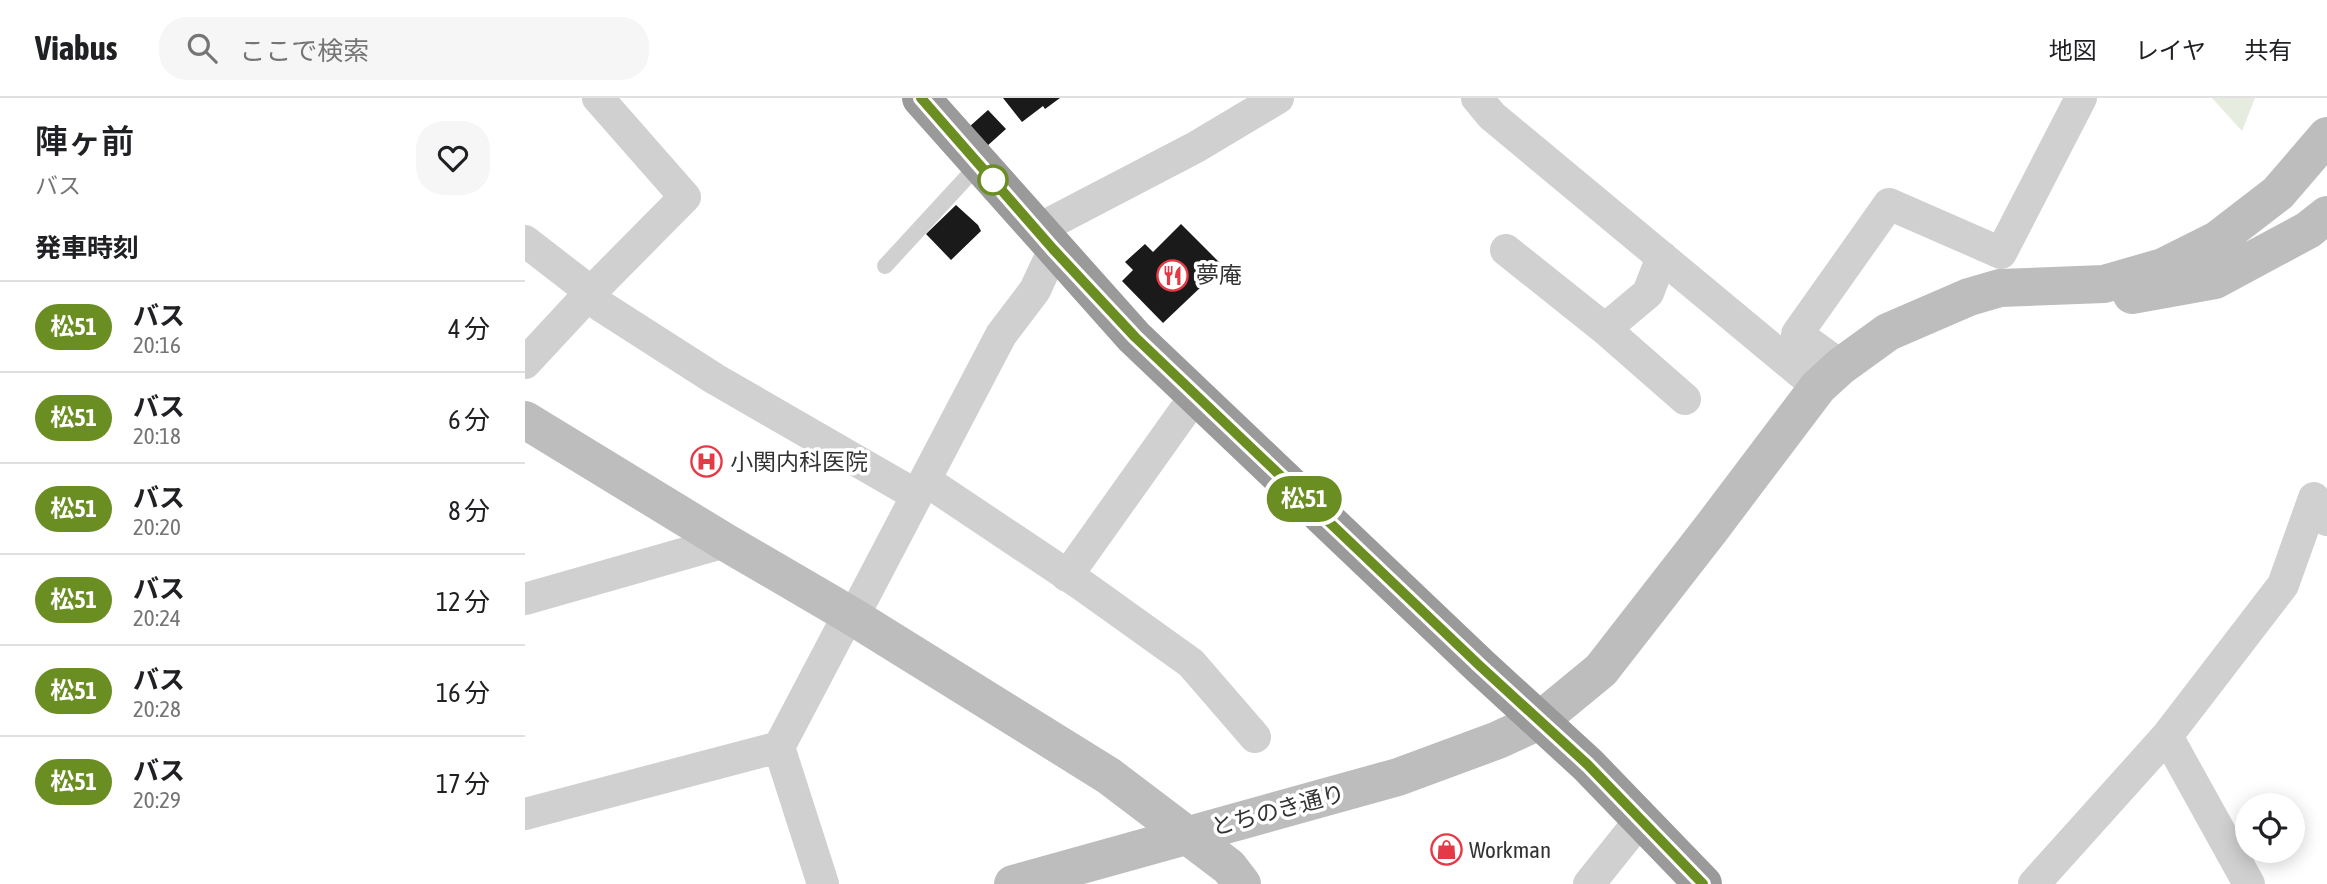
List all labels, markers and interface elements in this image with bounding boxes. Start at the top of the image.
search box [159,17,649,80]
text: Viabus [35,29,117,67]
icon: search [183,29,221,67]
text: ここで検索 [239,36,369,66]
text: 地図 [2049,37,2097,64]
text: レイヤ [2135,37,2206,64]
text: 共有 [2244,37,2292,64]
button: heart [416,121,490,195]
text: 陣ヶ前 [35,122,134,160]
unlabelled marker [978,165,1008,195]
text: バス [35,173,81,199]
text: 発車時刻 [35,233,139,263]
restaurant icon: 夢庵 [1156,258,1190,292]
place label: 夢庵 [1196,262,1242,288]
text: バス [133,301,185,331]
text: 松51 [50,313,97,340]
text: 4 分 [448,314,490,344]
text: 20:16 [133,332,181,358]
text: バス [133,392,185,422]
text: 松51 [50,404,97,431]
text: 6 分 [448,405,490,435]
text: 20:18 [133,423,181,449]
hospital icon: 小関内科医院 [690,445,724,479]
place label: 小関内科医院 [730,449,868,475]
line badge: 松51 [1264,476,1344,522]
text: バス [133,483,185,513]
text: 松51 [1281,485,1327,512]
text: 松51 [50,495,97,522]
text: 8 分 [448,496,490,526]
text: 20:20 [133,514,181,540]
text: バス [133,574,185,604]
text: 松51 [50,586,97,613]
text: 12 分 [436,587,490,617]
text: 20:24 [133,605,181,631]
text: バス [133,665,185,695]
text: 松51 [50,677,97,704]
text: 16 分 [436,678,490,708]
text: 20:28 [133,696,181,722]
text: バス [133,756,185,786]
text: 松51 [50,768,97,795]
text: 17 分 [436,769,490,799]
street label: とちのき通り [1208,780,1348,840]
text: 20:29 [133,787,181,813]
map controls [2235,793,2305,863]
button: locate [2235,793,2305,863]
shop icon: Workman [1429,833,1463,867]
place label: Workman [1469,837,1551,863]

